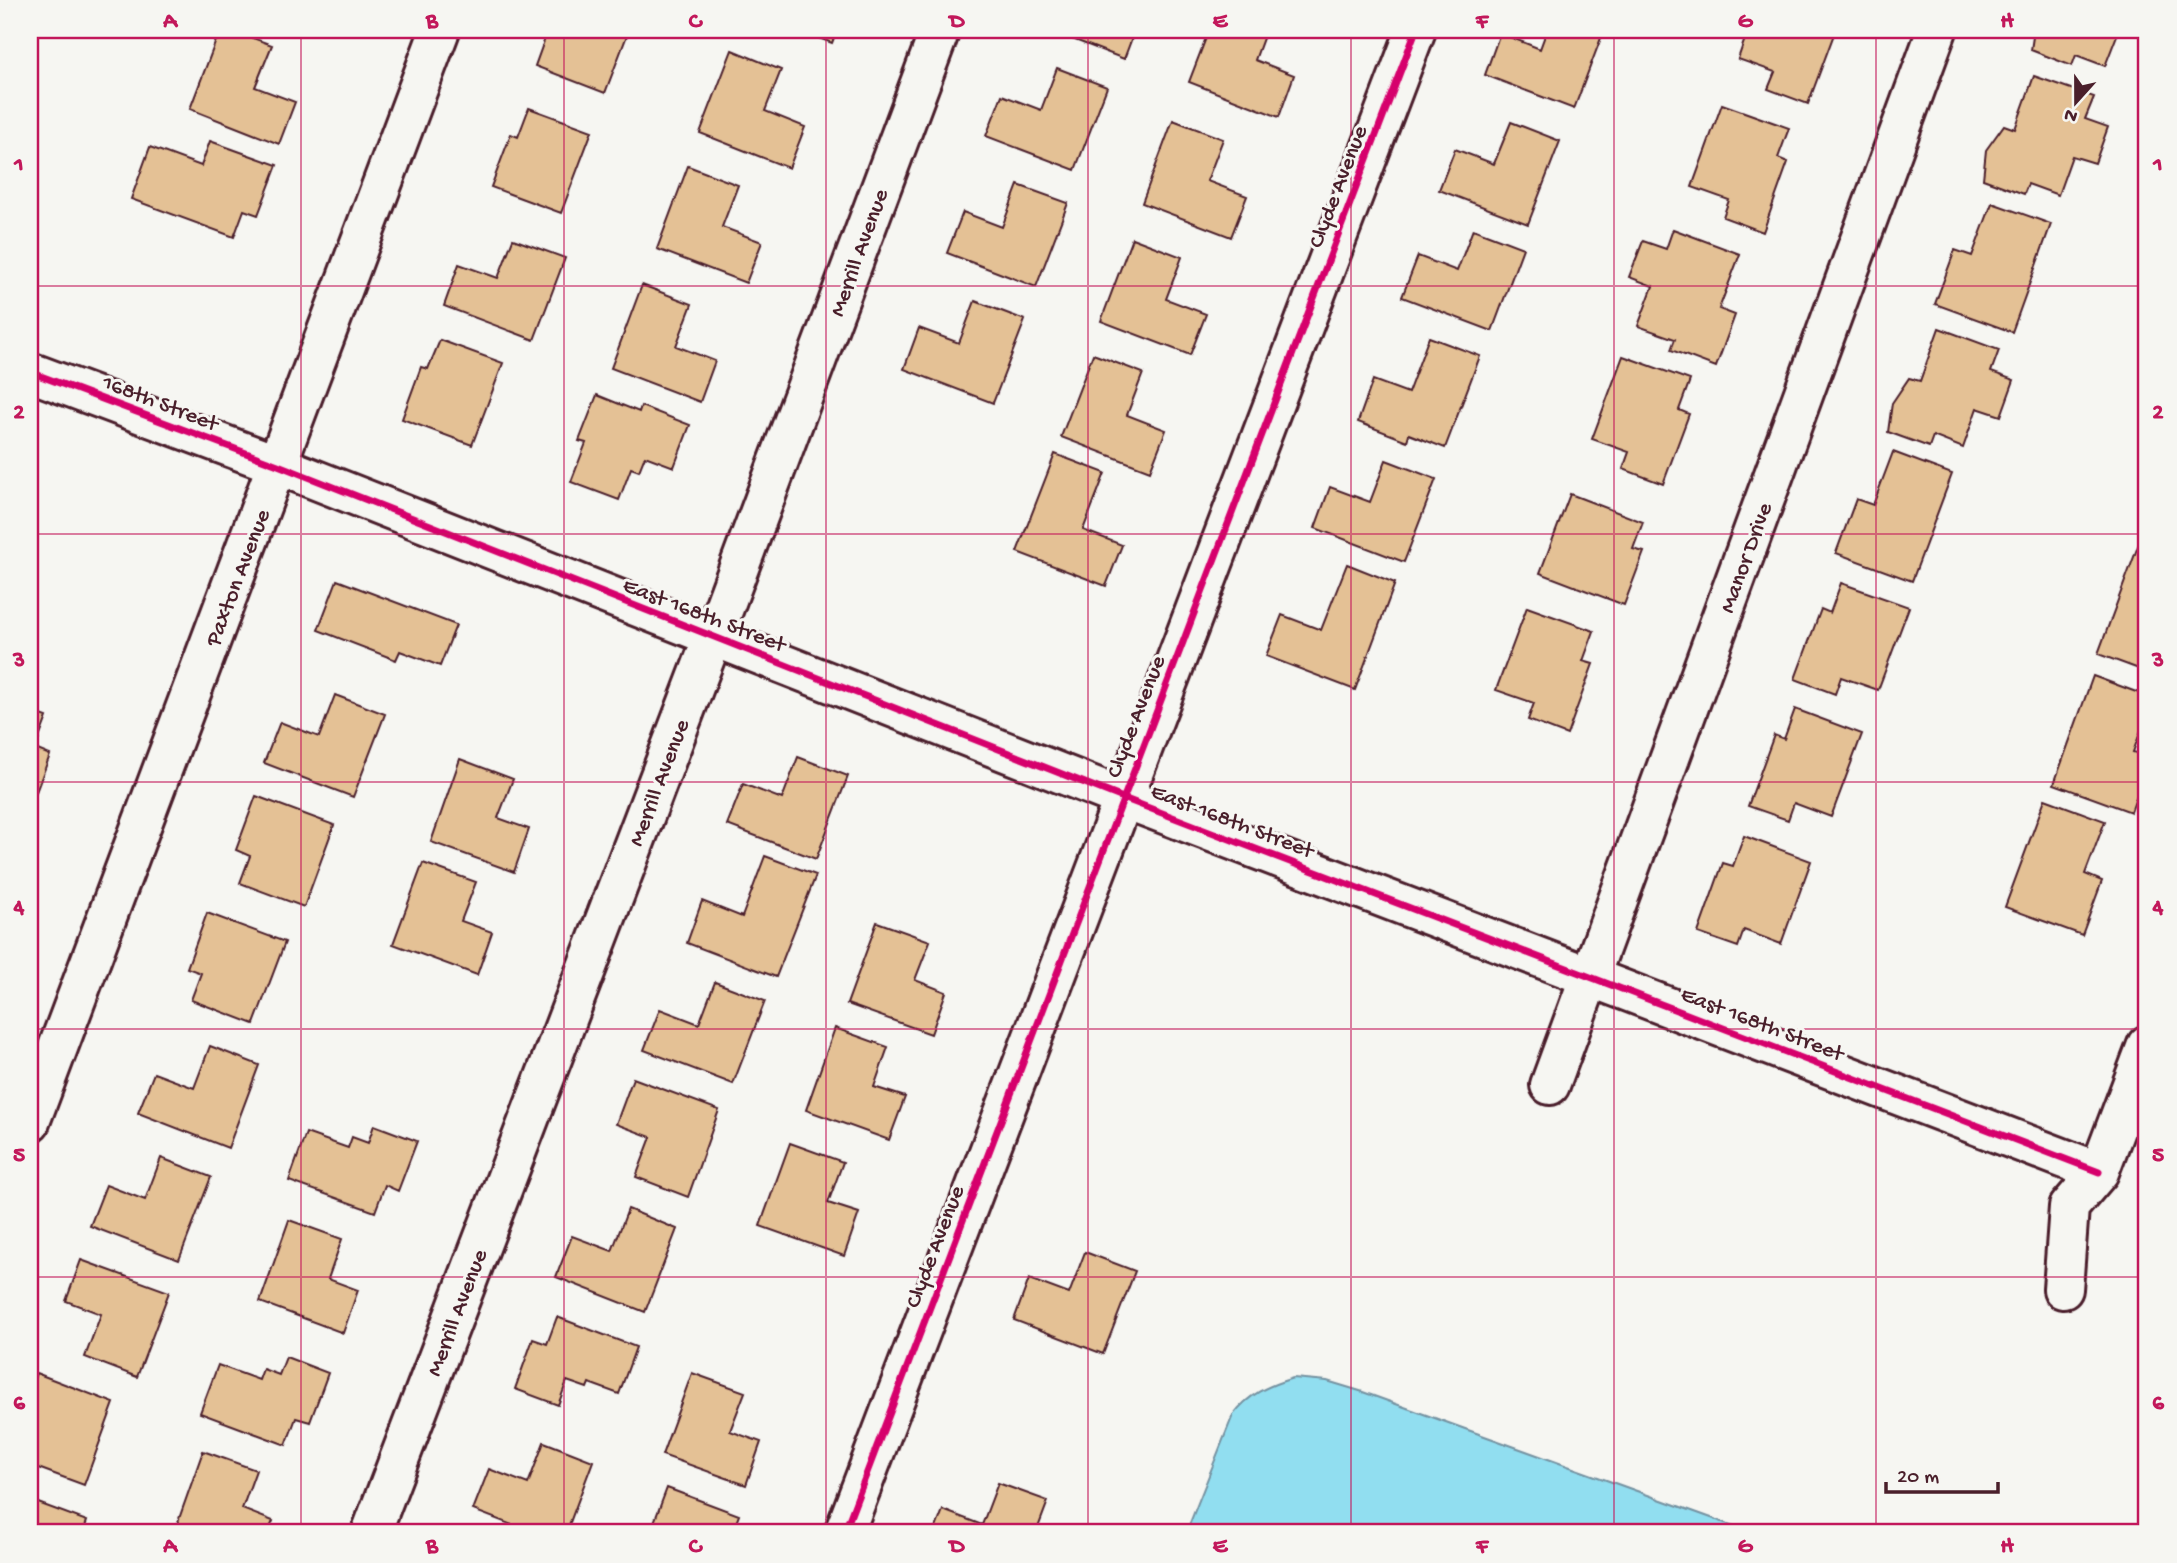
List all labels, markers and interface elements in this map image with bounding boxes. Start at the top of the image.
text: A [162,9,178,36]
text: B [425,9,439,36]
text: C [689,9,704,36]
text: D [948,9,966,36]
text: E [1213,9,1229,36]
text: F [1475,9,1490,36]
text: G [1738,9,1754,36]
text: H [2000,9,2014,36]
north arrow [2040,66,2110,136]
text: N [2061,102,2081,128]
street label: Clyde Avenue [1304,121,1375,252]
text: 1 [13,152,24,179]
text: 1 [2152,152,2163,179]
street label: Merrill Avenue [825,185,896,321]
street label: 168th Street [97,369,223,439]
text: 2 [13,400,25,427]
text: 2 [2152,400,2164,427]
street label: Manor Drive [1715,498,1780,617]
street label: Paxton Avenue [200,505,278,651]
street label: East 168th Street [618,573,791,660]
text: 3 [12,648,25,675]
text: 3 [2151,648,2164,675]
street label: Clyde Avenue [1102,651,1173,782]
street label: Merrill Avenue [624,715,697,851]
street label: East 168th Street [1146,779,1319,866]
text: 4 [13,895,25,922]
text: 4 [2152,895,2164,922]
street label: East 168th Street [1676,982,1849,1069]
text: 5 [13,1143,25,1170]
text: 5 [2152,1143,2164,1170]
street label: Clyde Avenue [901,1181,972,1312]
street label: Merrill Avenue [422,1245,495,1381]
text: 6 [13,1391,26,1418]
text: 6 [2152,1391,2165,1418]
scale bar [1886,1451,1998,1495]
text: 20 m [1897,1466,1939,1491]
text: A [162,1534,178,1561]
text: B [425,1534,439,1561]
text: C [689,1534,704,1561]
text: D [948,1534,966,1561]
text: E [1213,1534,1229,1561]
text: F [1475,1534,1490,1561]
text: G [1738,1534,1754,1561]
text: H [2000,1534,2014,1561]

